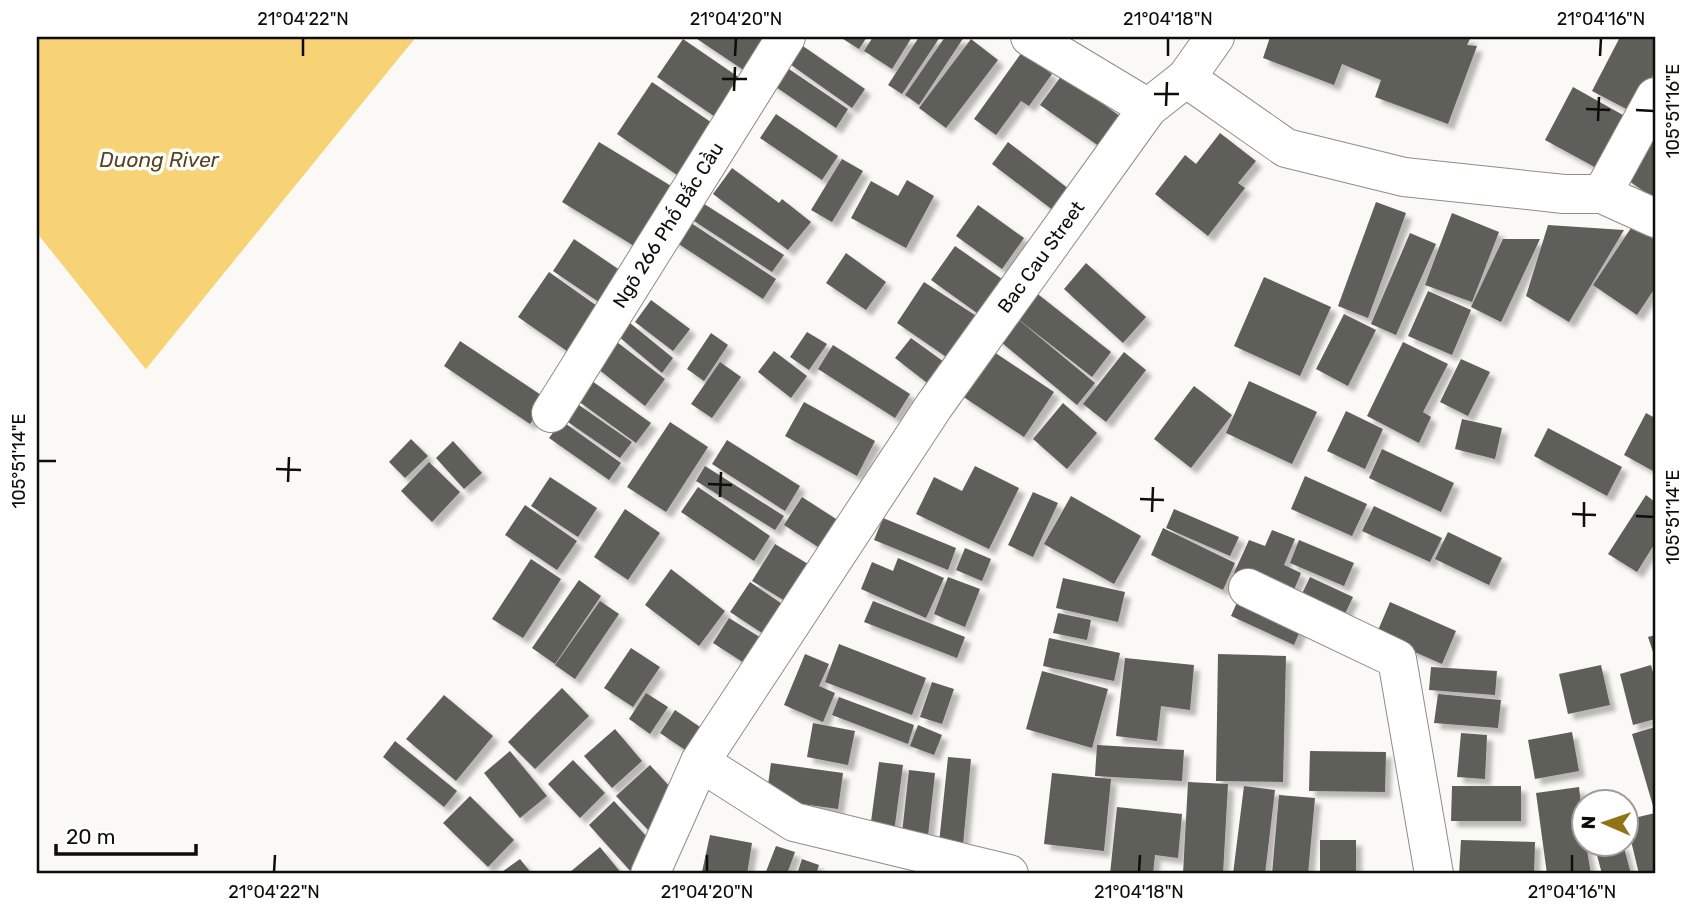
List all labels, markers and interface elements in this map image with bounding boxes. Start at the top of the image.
text: 21°04'22"N [257,8,349,30]
text: 21°04'20"N [690,8,782,30]
text: 21°04'18"N [1123,8,1213,30]
text: 21°04'16"N [1557,8,1645,30]
text: 105°51'16"E [1662,64,1684,158]
street label: Ngõ 266 Phố Bắc Cầu [608,138,728,312]
water label: Duong River [99,147,220,172]
street label: Bac Cau Street [993,196,1090,317]
text: 105°51'14"E [8,414,30,508]
text: 105°51'14"E [1662,470,1684,564]
north arrow [1570,788,1640,858]
scale bar [56,813,196,857]
text: N [1577,815,1600,830]
text: 20 m [66,824,115,849]
text: 21°04'22"N [228,881,320,903]
text: 21°04'20"N [661,881,753,903]
text: 21°04'18"N [1094,881,1184,903]
text: 21°04'16"N [1528,881,1616,903]

